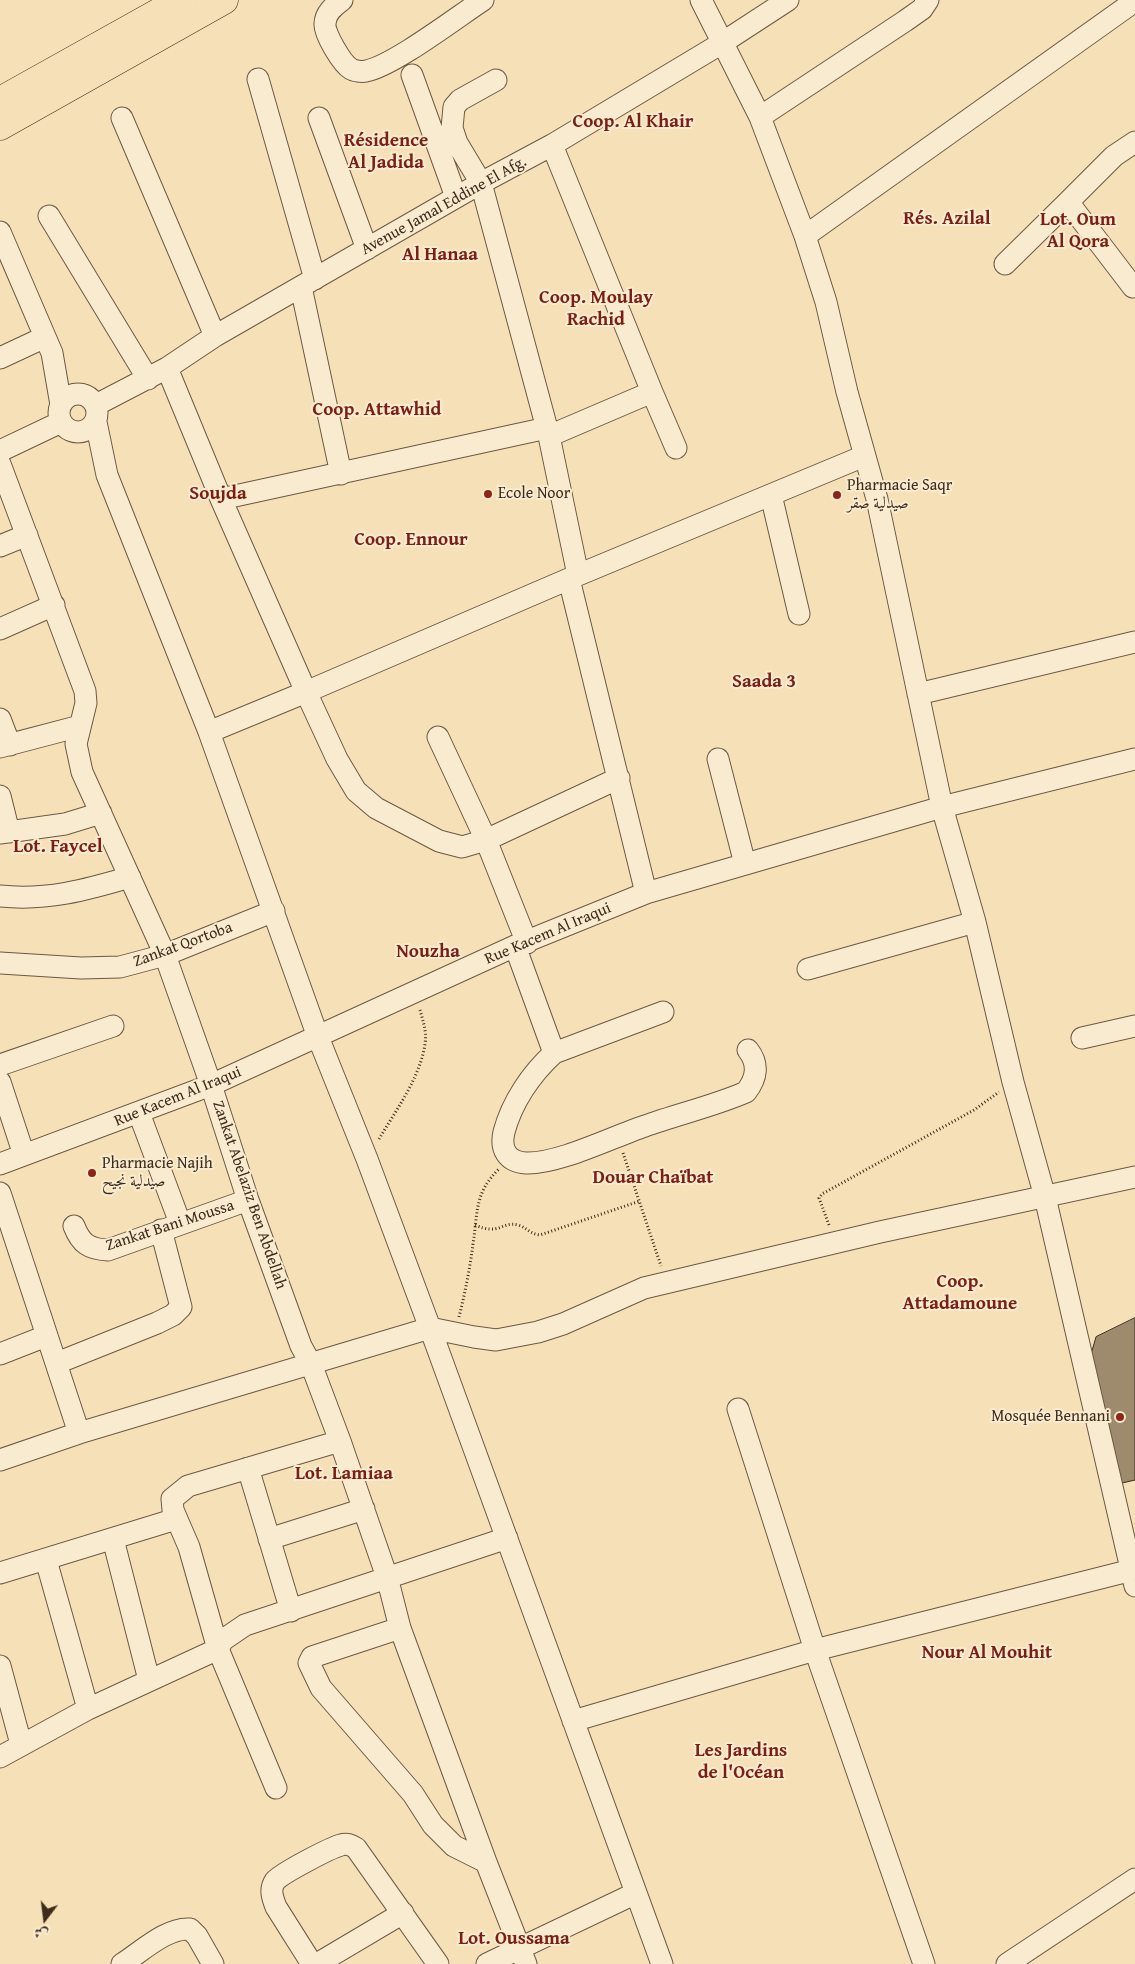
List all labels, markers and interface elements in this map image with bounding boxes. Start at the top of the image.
district label: Coop. Al Khair [572,111,694,133]
district label: Résidence Al Jadida [344,130,428,174]
street label: Avenue Jamal Eddine El Afg. [358,152,530,260]
district label: Rés. Azilal [903,208,991,230]
district label: Lot. Oum Al Qora [1040,209,1116,253]
district label: Al Hanaa [402,244,478,266]
district label: Coop. Moulay Rachid [539,287,653,331]
district label: Coop. Attawhid [312,399,442,421]
place label: Pharmacie Saqr صيدلية صقر [847,476,952,514]
district label: Soujda [189,483,247,505]
place label: Ecole Noor [498,484,570,504]
marker: Ecole Noor [482,488,494,500]
marker: Pharmacie Saqr صيدلية صقر [831,489,843,501]
district label: Coop. Ennour [354,529,468,551]
district label: Saada 3 [732,671,796,693]
district label: Lot. Faycel [13,836,103,858]
street label: Rue Kacem Al Iraqui [482,899,614,969]
street label: Zankat Qortoba [131,918,235,972]
district label: Nouzha [396,941,460,963]
street label: Rue Kacem Al Iraqui [112,1063,244,1131]
street label: Zankat Abelaziz Ben Abdellah [208,1098,290,1292]
place label: Pharmacie Najih صيدلية نجيح [102,1154,213,1192]
marker: Pharmacie Najih صيدلية نجيح [86,1167,98,1179]
district label: Douar Chaïbat [593,1167,713,1189]
street label: Zankat Bani Moussa [103,1196,237,1256]
district label: Coop. Attadamoune [903,1271,1017,1315]
place label: Mosquée Bennani [991,1407,1110,1427]
marker: Mosquée Bennani [1114,1411,1126,1423]
district label: Lot. Lamiaa [295,1463,393,1485]
district label: Nour Al Mouhit [922,1642,1052,1664]
district label: Les Jardins de l'Océan [695,1740,787,1784]
north arrow [20,1894,70,1944]
text: ش [32,1922,50,1945]
district label: Lot. Oussama [458,1928,570,1950]

